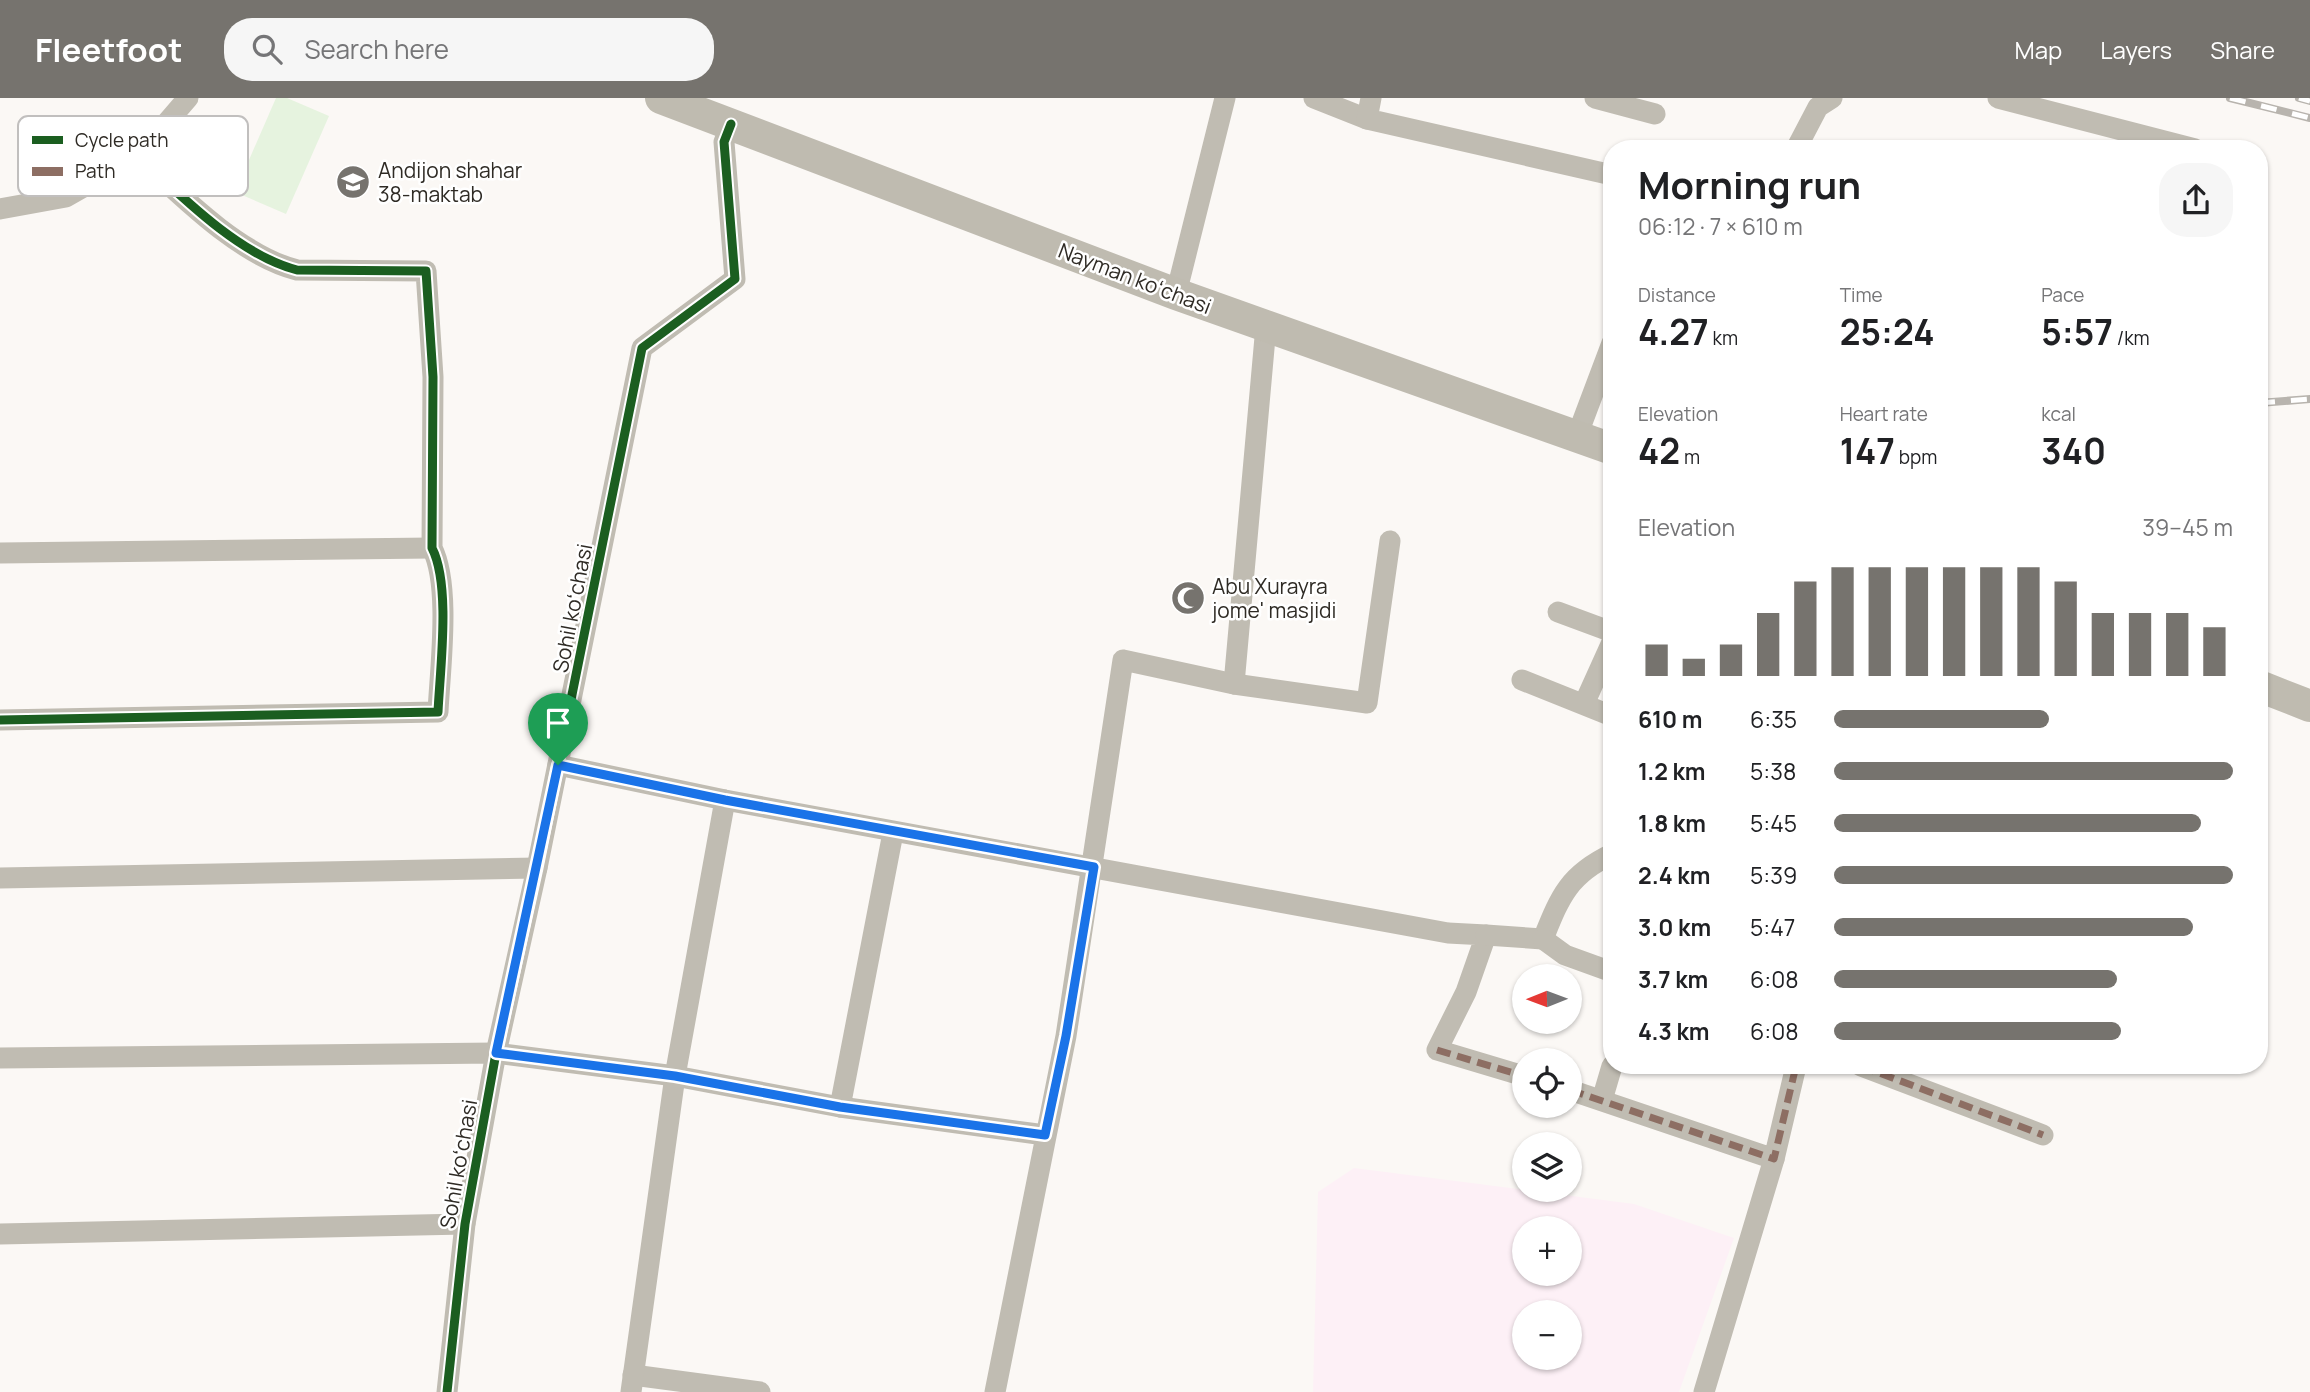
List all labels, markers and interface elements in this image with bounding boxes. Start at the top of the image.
search box [224,18,714,81]
text: Fleetfoot [35,27,182,72]
icon: search [248,30,286,68]
text: Search here [304,31,449,67]
text: Map [2015,33,2062,66]
text: Layers [2100,33,2172,66]
text: Share [2210,33,2275,66]
legend [18,116,248,196]
text: Cycle path [75,127,169,153]
place label: Andijon shahar 38-maktab [378,156,523,208]
text: Path [75,158,115,184]
text: Morning run [1638,158,1861,210]
school or university icon: Andijon shahar 38-maktab [334,163,372,201]
button: share [2159,163,2233,237]
text: 06:12 · 7 × 610 m [1638,210,1803,242]
street label: Nayman koʻchasi [1055,236,1215,320]
text: Distance [1638,282,1716,308]
text: Time [1840,282,1883,308]
text: Pace [2041,282,2084,308]
text: 4.27 [1638,308,1709,356]
text: 25:24 [1840,308,1934,356]
text: 5:57 [2041,308,2113,356]
text: km [1709,325,1738,351]
text: /km [2113,325,2150,351]
text: Elevation [1638,401,1718,427]
text: Heart rate [1840,401,1928,427]
text: kcal [2041,401,2076,427]
text: 42 [1638,427,1680,475]
text: 147 [1840,427,1895,475]
text: 340 [2041,427,2106,475]
text: m [1680,444,1700,470]
text: bpm [1895,444,1937,470]
text: Elevation [1638,511,1735,543]
text: 39–45 m [2142,511,2233,543]
street label: Sohil koʻchasi [546,541,598,675]
place label: Abu Xurayra jome' masjidi [1211,572,1336,624]
mosque icon: Abu Xurayra jome' masjidi [1169,579,1207,617]
pin [528,693,588,765]
text: 610 m [1638,703,1702,735]
text: 6:35 [1750,703,1797,735]
icon: arrive [539,704,577,742]
text: 1.2 km [1638,755,1705,787]
text: 5:38 [1750,755,1796,787]
text: 1.8 km [1638,807,1706,839]
text: 5:45 [1750,807,1797,839]
text: 2.4 km [1638,859,1710,891]
text: 5:39 [1750,859,1797,891]
text: 3.0 km [1638,911,1711,943]
text: 5:47 [1750,911,1795,943]
text: 3.7 km [1638,963,1708,995]
text: 6:08 [1750,963,1799,995]
north arrow [1512,964,1582,1034]
map controls [1512,964,1582,1370]
text: 4.3 km [1638,1015,1710,1047]
text: 6:08 [1750,1015,1799,1047]
button: locate [1512,1048,1582,1118]
street label: Sohil koʻchasi [433,1097,483,1231]
button: layers [1512,1132,1582,1202]
button: + [1512,1216,1582,1286]
button: − [1512,1300,1582,1370]

